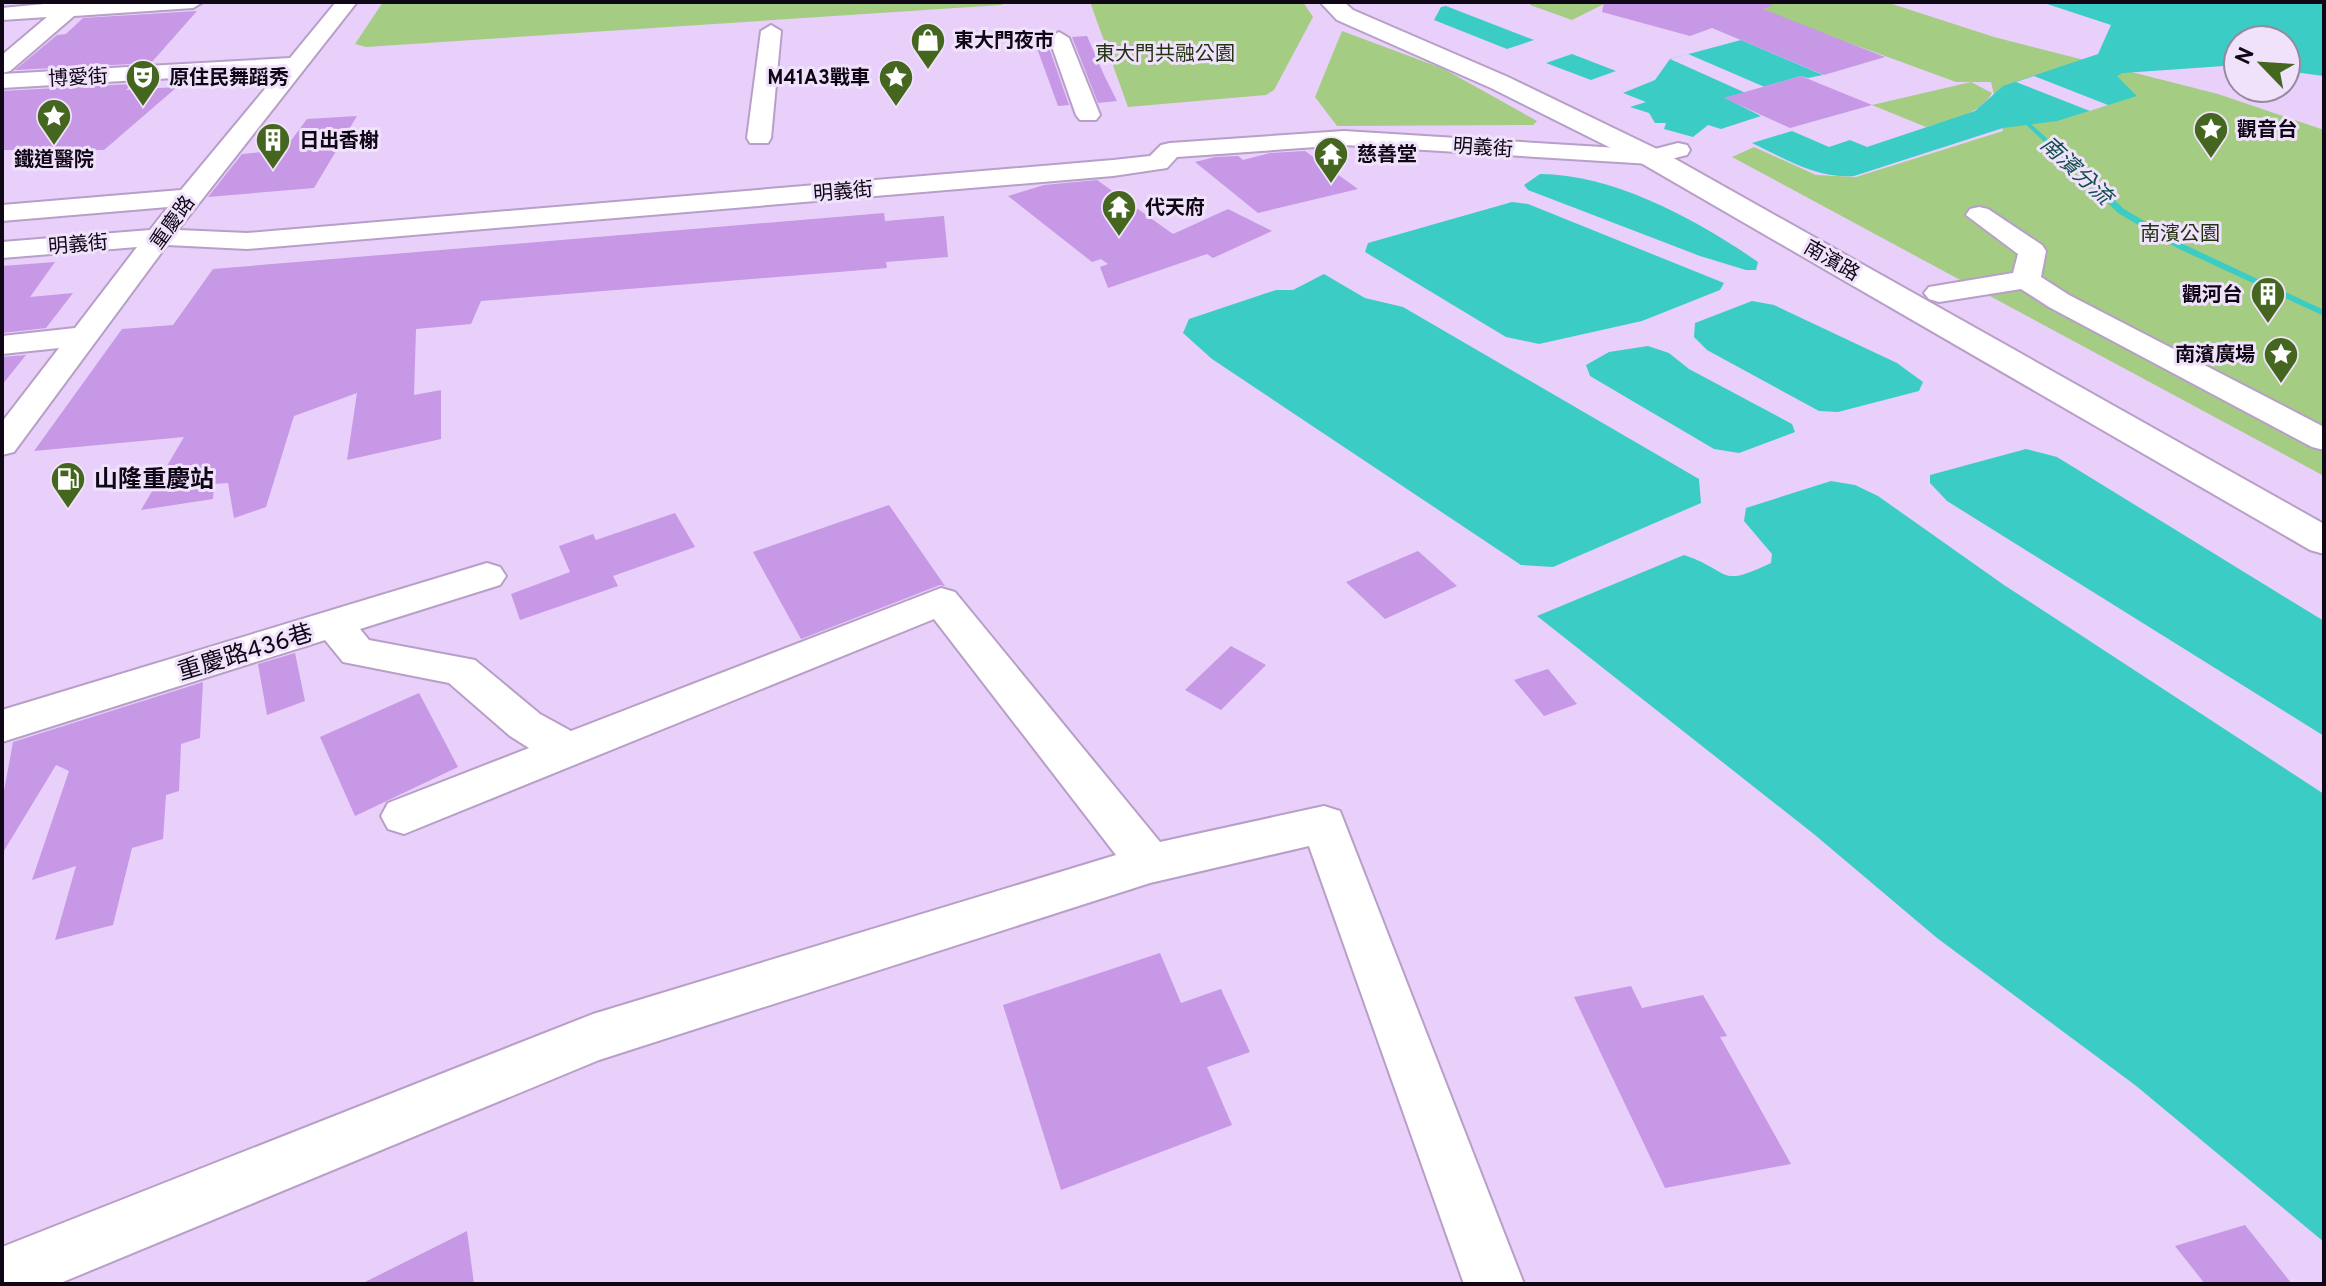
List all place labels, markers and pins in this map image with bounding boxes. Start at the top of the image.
shop icon: 東大門夜市 [909,21,947,71]
place label: 東大門夜市 [954,29,1054,55]
theatre icon: 原住民舞蹈秀 [124,58,162,108]
place icon: M41A3戰車 [877,58,915,108]
place label: 原住民舞蹈秀 [169,66,289,92]
place label: M41A3戰車 [767,66,870,92]
place icon: 鐵道醫院 [35,97,73,147]
place icon: 觀音台 [2192,110,2230,160]
place label: 觀音台 [2237,118,2297,144]
building icon: 日出香榭 [254,121,292,171]
place label: 日出香榭 [299,129,379,155]
temple icon: 慈善堂 [1312,135,1350,185]
place label: 慈善堂 [1357,143,1417,169]
place label: 鐵道醫院 [14,148,94,174]
temple icon: 代天府 [1100,188,1138,238]
place label: 代天府 [1145,196,1205,222]
building icon: 觀河台 [2249,275,2287,325]
place label: 觀河台 [2182,283,2242,309]
place icon: 南濱廣場 [2262,335,2300,385]
place label: 南濱廣場 [2175,343,2255,369]
fuel station icon: 山隆重慶站 [49,460,87,510]
place label: 山隆重慶站 [94,466,214,496]

